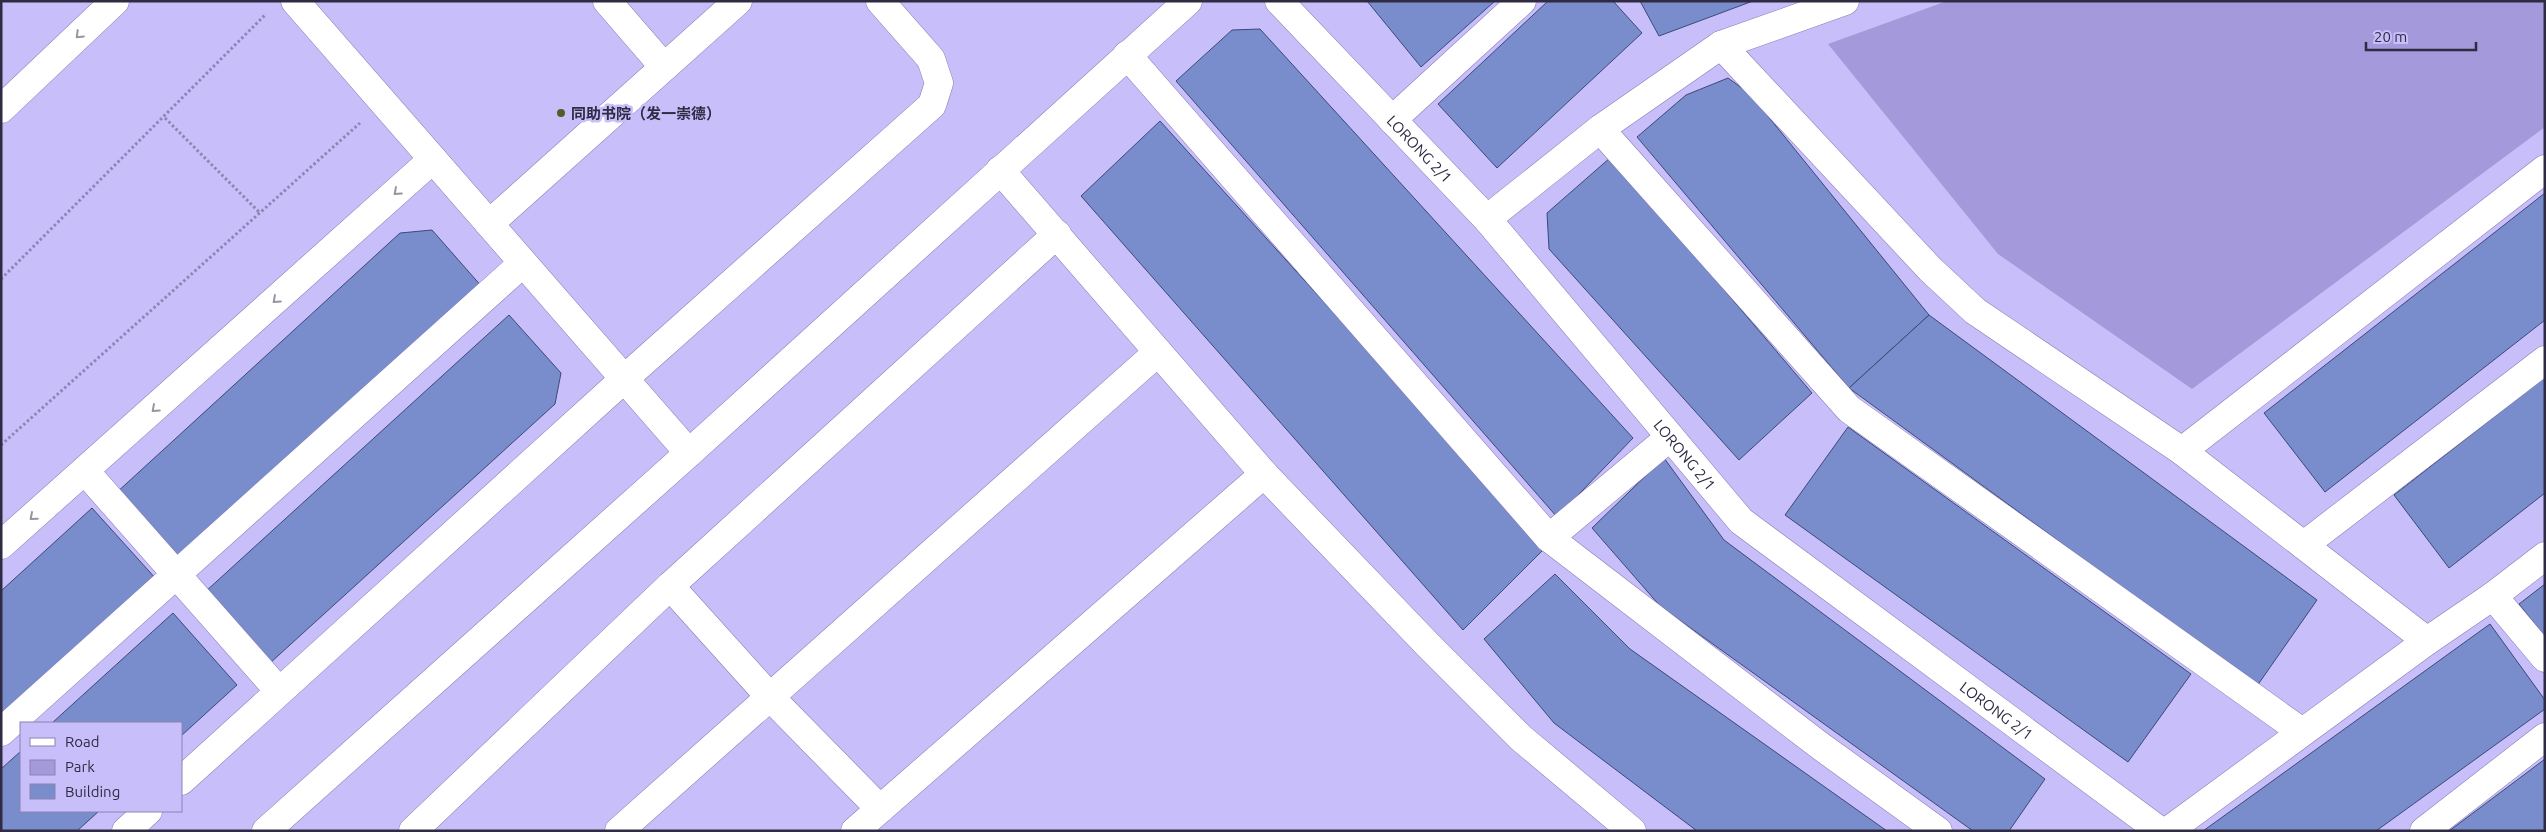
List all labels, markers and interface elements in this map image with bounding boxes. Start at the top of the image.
scale bar [2366,20,2476,52]
text: 20 m [2374,28,2407,45]
one-way arrow [76,29,85,38]
place label: 同助书院（发一崇德） [571,105,721,122]
marker: 同助书院（发一崇德） [555,107,567,119]
street label: LORONG 2/1 [1384,111,1456,186]
one-way arrow [393,186,402,195]
one-way arrow [272,294,281,303]
one-way arrow [151,403,160,412]
street label: LORONG 2/1 [1651,416,1719,493]
one-way arrow [30,511,39,520]
street label: LORONG 2/1 [1957,678,2036,743]
legend [20,722,182,812]
text: Road [65,733,100,750]
text: Park [65,758,95,775]
text: Building [65,783,120,800]

